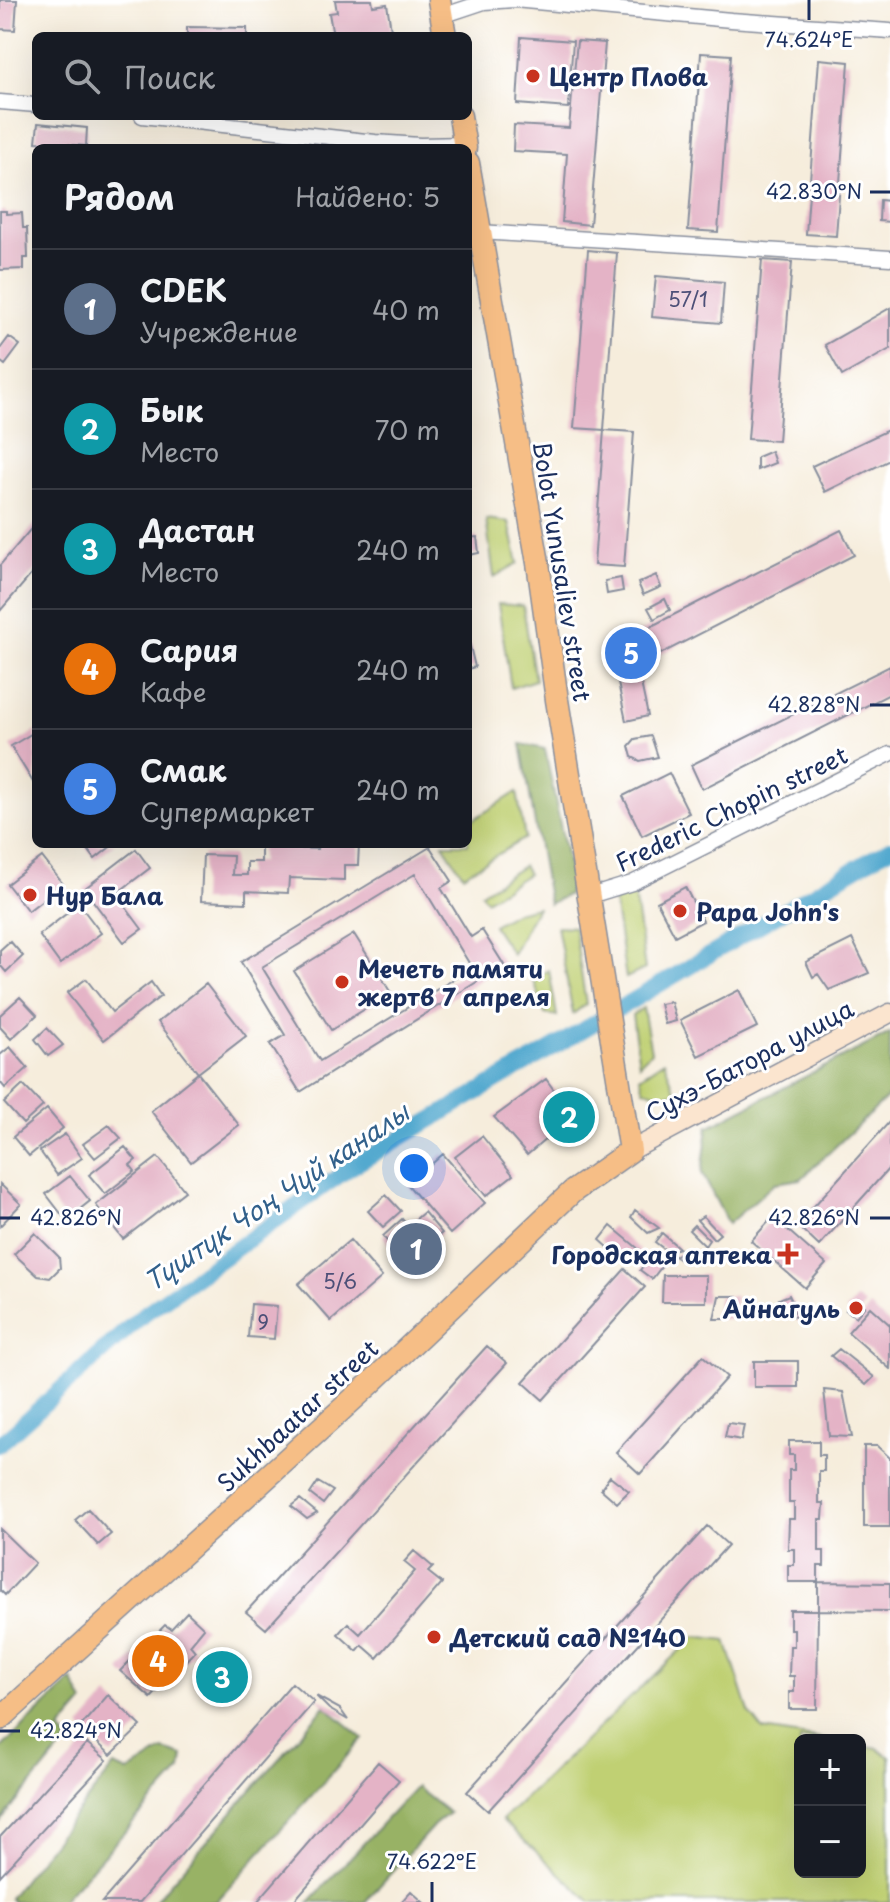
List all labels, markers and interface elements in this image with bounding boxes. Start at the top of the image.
text: 74.624°E [765,24,853,54]
search box [32,32,472,120]
icon: search [60,54,104,98]
text: Поиск [124,54,215,99]
place label: Центр Плова [549,58,709,94]
marker: Центр Плова [524,67,542,85]
text: Рядом [64,170,175,222]
text: 42.830°N [766,176,862,206]
text: Найдено: 5 [295,177,440,216]
text: CDEK [140,267,227,312]
house number: 57/1 [668,284,708,314]
text: 1 [84,290,96,329]
text: 40 m [372,290,440,329]
text: Учреждение [140,312,298,351]
text: Бык [140,387,203,432]
text: 2 [81,410,99,449]
text: 70 m [375,410,440,449]
text: Место [140,432,219,471]
street label: Bolot Yunusaliev street [525,438,601,704]
text: Дастан [140,507,255,552]
text: 3 [81,530,99,569]
text: 240 m [356,530,440,569]
text: Место [140,552,219,591]
pin: 5 [605,623,657,683]
text: Сария [140,627,238,672]
text: 4 [81,650,99,689]
text: 240 m [356,650,440,689]
text: Кафе [140,672,207,711]
text: 42.828°N [768,689,860,719]
street label: Frederic Chopin street [609,736,853,880]
text: Смак [140,747,226,792]
text: 5 [82,770,98,809]
text: 240 m [356,770,440,809]
text: Супермаркет [140,792,314,831]
place label: Нур Бала [46,877,164,913]
marker: Нур Бала [21,886,39,904]
place label: Papa John's [696,893,839,929]
marker: Papa John's [671,902,689,920]
place label: Мечеть памяти жертв 7 апреля [358,950,550,1014]
marker: Мечеть памяти жертв 7 апреля [333,973,351,991]
street label: Сухэ-Батора улица [638,990,860,1130]
pin: 2 [543,1087,595,1147]
water label: Түштүк Чоң Чүй каналы [136,1092,418,1299]
your location [394,1148,434,1188]
text: 42.826°N [30,1202,122,1232]
text: 42.826°N [768,1202,860,1232]
pin: 1 [390,1219,442,1279]
place label: Городская аптека [551,1236,773,1272]
marker: Городская аптека [779,1245,797,1263]
house number: 5/6 [323,1266,357,1296]
place label: Айнагуль [722,1290,840,1326]
marker: Айнагуль [847,1299,865,1317]
house number: 9 [257,1307,269,1337]
street label: Sukhbaatar street [208,1330,386,1499]
place label: Детский сад №140 [449,1619,686,1655]
marker: Детский сад №140 [425,1628,443,1646]
pin: 4 [132,1631,184,1691]
pin: 3 [196,1647,248,1707]
text: 42.824°N [30,1715,122,1745]
map controls [794,1734,866,1878]
button: + [794,1734,866,1806]
button: − [794,1806,866,1878]
text: 74.622°E [387,1846,477,1876]

